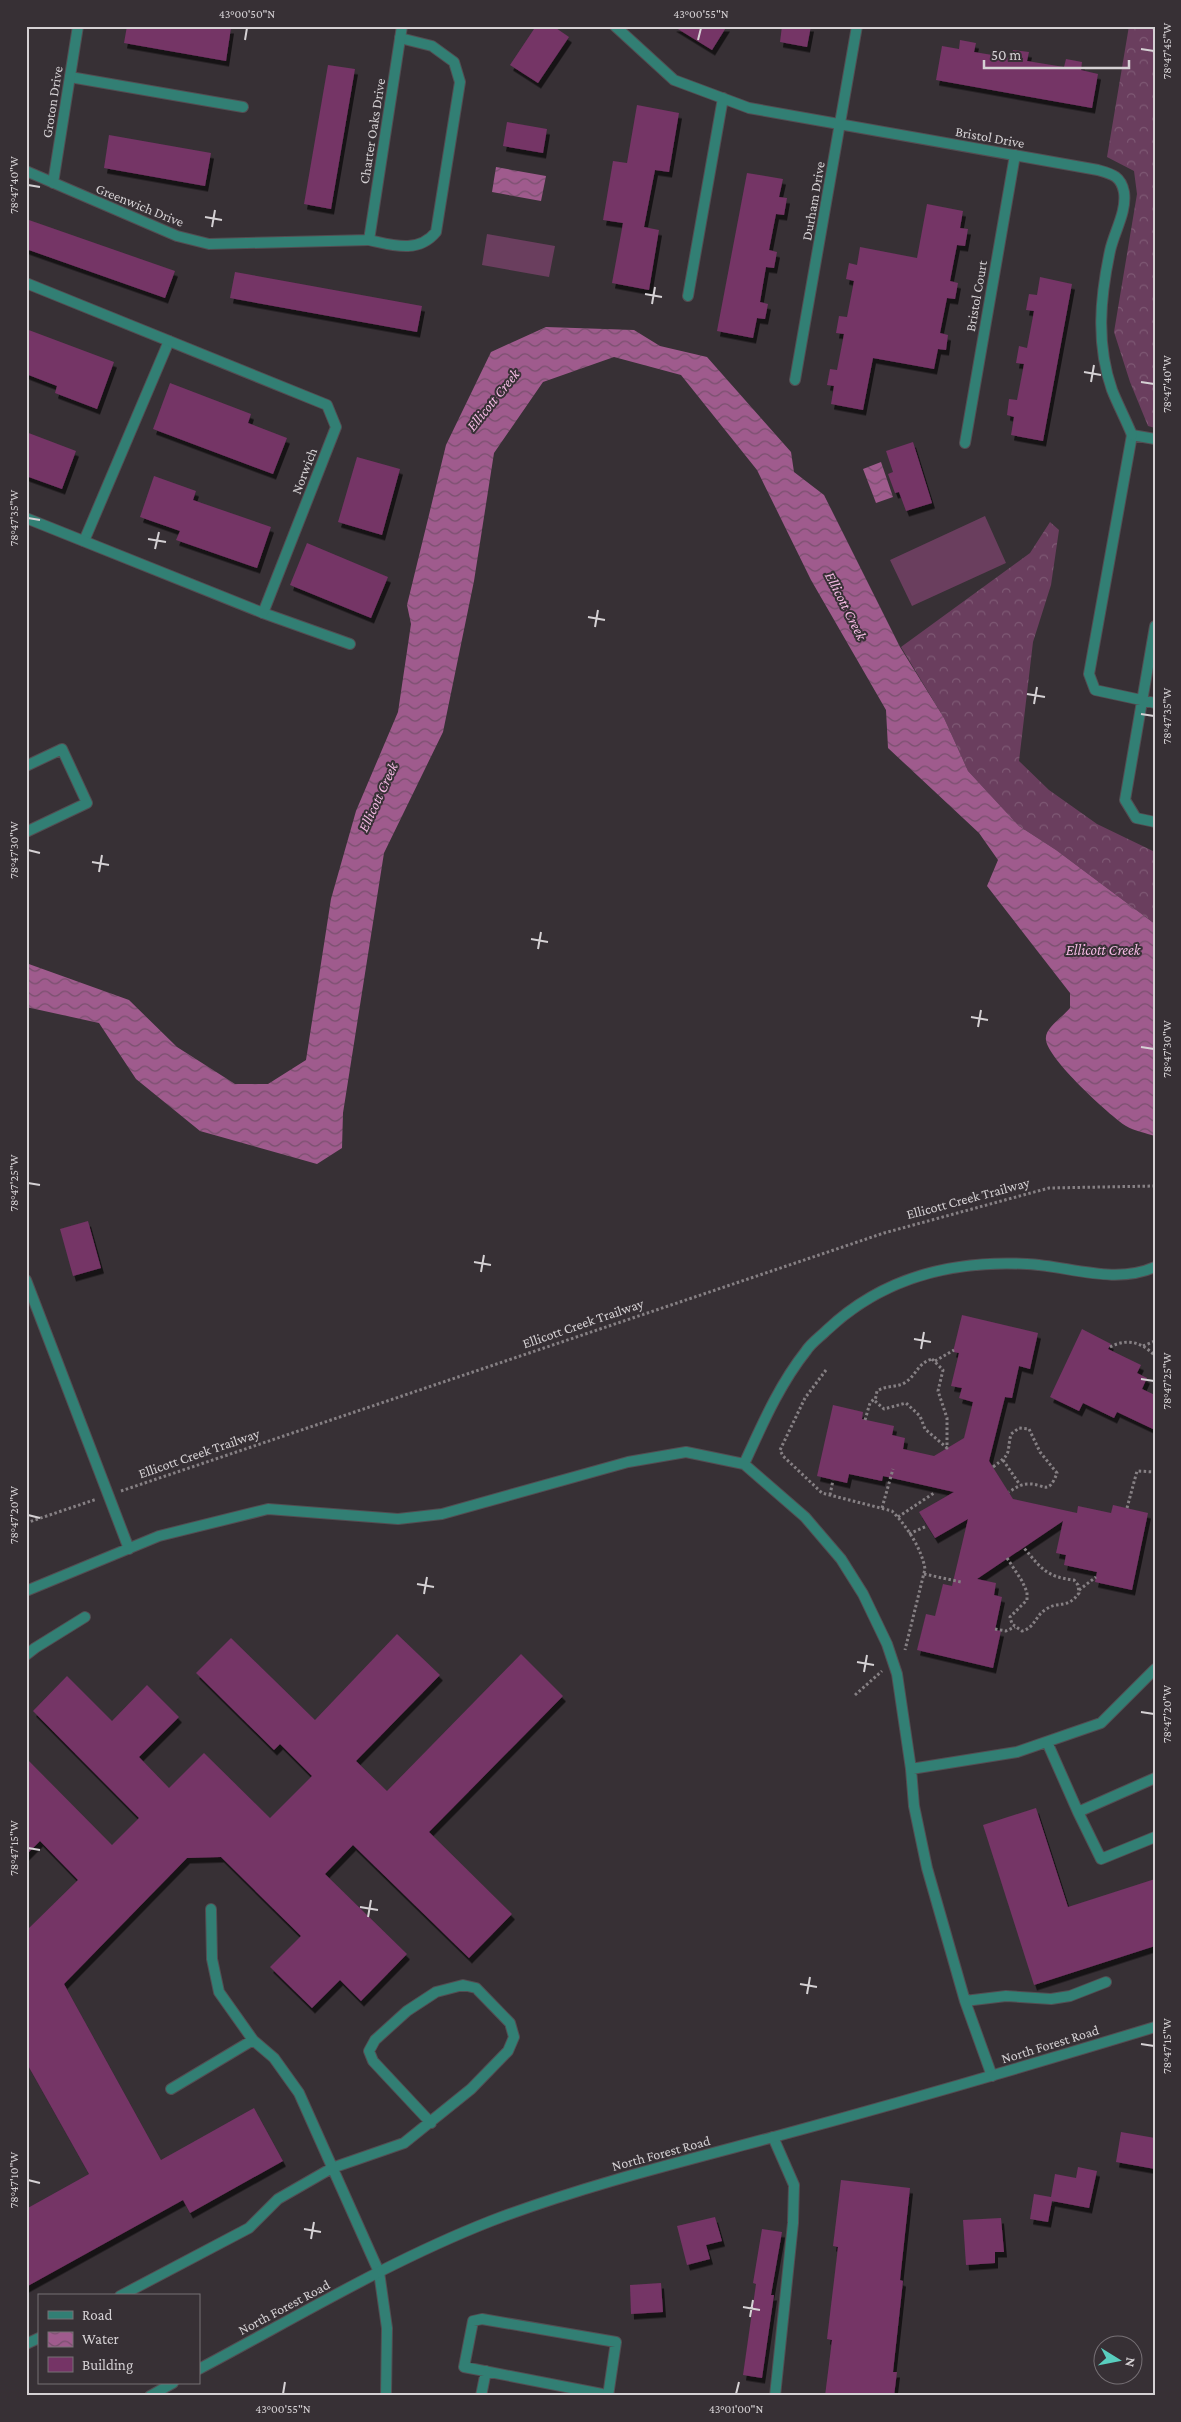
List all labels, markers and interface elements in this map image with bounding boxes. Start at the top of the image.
text: 43°00'50"N [219,7,275,21]
text: 43°00'55"N [673,7,729,21]
text: 78°47'45"W [1160,23,1174,79]
scale bar [984,38,1128,70]
text: 50 m [991,47,1021,63]
street label: Groton Drive [38,65,66,139]
street label: Charter Oaks Drive [356,77,388,185]
street label: Bristol Drive [954,123,1026,151]
text: 78°47'40"W [7,156,21,214]
street label: Durham Drive [798,160,828,242]
street label: Greenwich Drive [94,180,186,230]
street label: Bristol Court [962,259,990,333]
text: 78°47'40"W [1160,355,1174,413]
water label: Ellicott Creek [463,365,524,434]
street label: Norwich [288,445,320,496]
text: 78°47'35"W [7,490,21,546]
water label: Ellicott Creek [822,569,871,644]
text: 78°47'35"W [1160,688,1174,744]
water label: Ellicott Creek [355,759,402,834]
text: 78°47'30"W [7,821,21,879]
water label: Ellicott Creek [1066,942,1142,958]
text: 78°47'30"W [1160,1020,1174,1078]
text: 78°47'25"W [7,1155,21,1211]
street label: Ellicott Creek Trailway [905,1174,1032,1222]
street label: Ellicott Creek Trailway [520,1295,646,1351]
text: 78°47'25"W [1160,1353,1174,1409]
street label: Ellicott Creek Trailway [136,1425,262,1481]
text: 78°47'20"W [7,1486,21,1544]
text: 78°47'20"W [1160,1685,1174,1743]
text: 78°47'15"W [7,1820,21,1876]
text: 78°47'15"W [1160,2018,1174,2074]
street label: North Forest Road [999,2021,1101,2066]
street label: North Forest Road [610,2132,713,2174]
text: 78°47'10"W [7,2152,21,2208]
street label: North Forest Road [236,2276,333,2338]
legend [38,2294,200,2384]
text: Road [82,2307,113,2323]
text: Water [82,2331,119,2347]
north arrow [1094,2334,1144,2384]
text: N [1122,2356,1140,2369]
text: Building [82,2357,133,2374]
text: 43°00'55"N [255,2402,311,2416]
text: 43°01'00"N [709,2402,763,2416]

